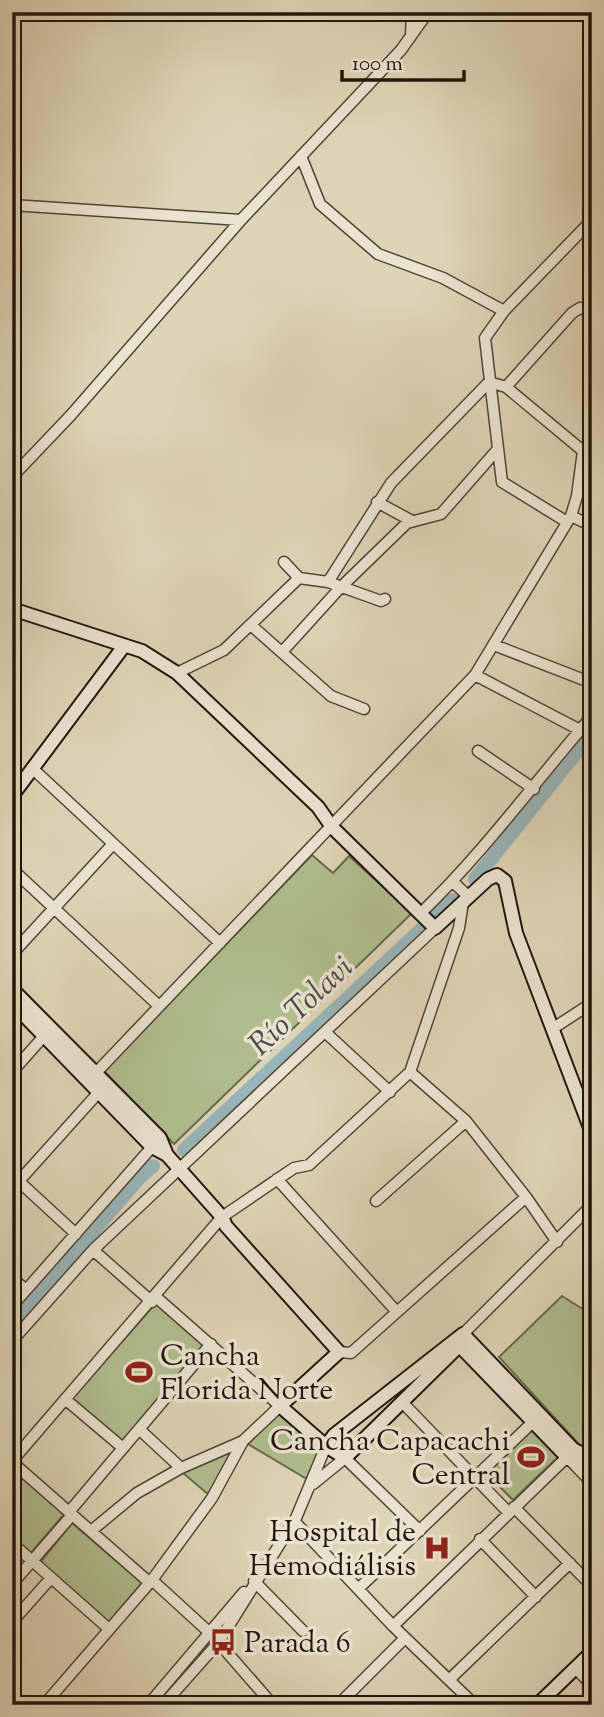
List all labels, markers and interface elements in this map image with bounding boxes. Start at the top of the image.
scale bar [342,38,464,82]
text: 100 m [352,50,403,80]
water label: Río Tolavi [240,947,365,1068]
place label: Cancha Florida Norte [160,1336,333,1413]
sports icon: Cancha Florida Norte [124,1357,154,1387]
place label: Cancha Capacachi Central [270,1421,510,1498]
sports icon: Cancha Capacachi Central [516,1442,546,1472]
place label: Hospital de Hemodiálisis [249,1512,416,1589]
hospital icon: Hospital de Hemodiálisis [422,1533,452,1563]
place label: Parada 6 [244,1623,351,1666]
bus stop icon: Parada 6 [208,1627,238,1657]

